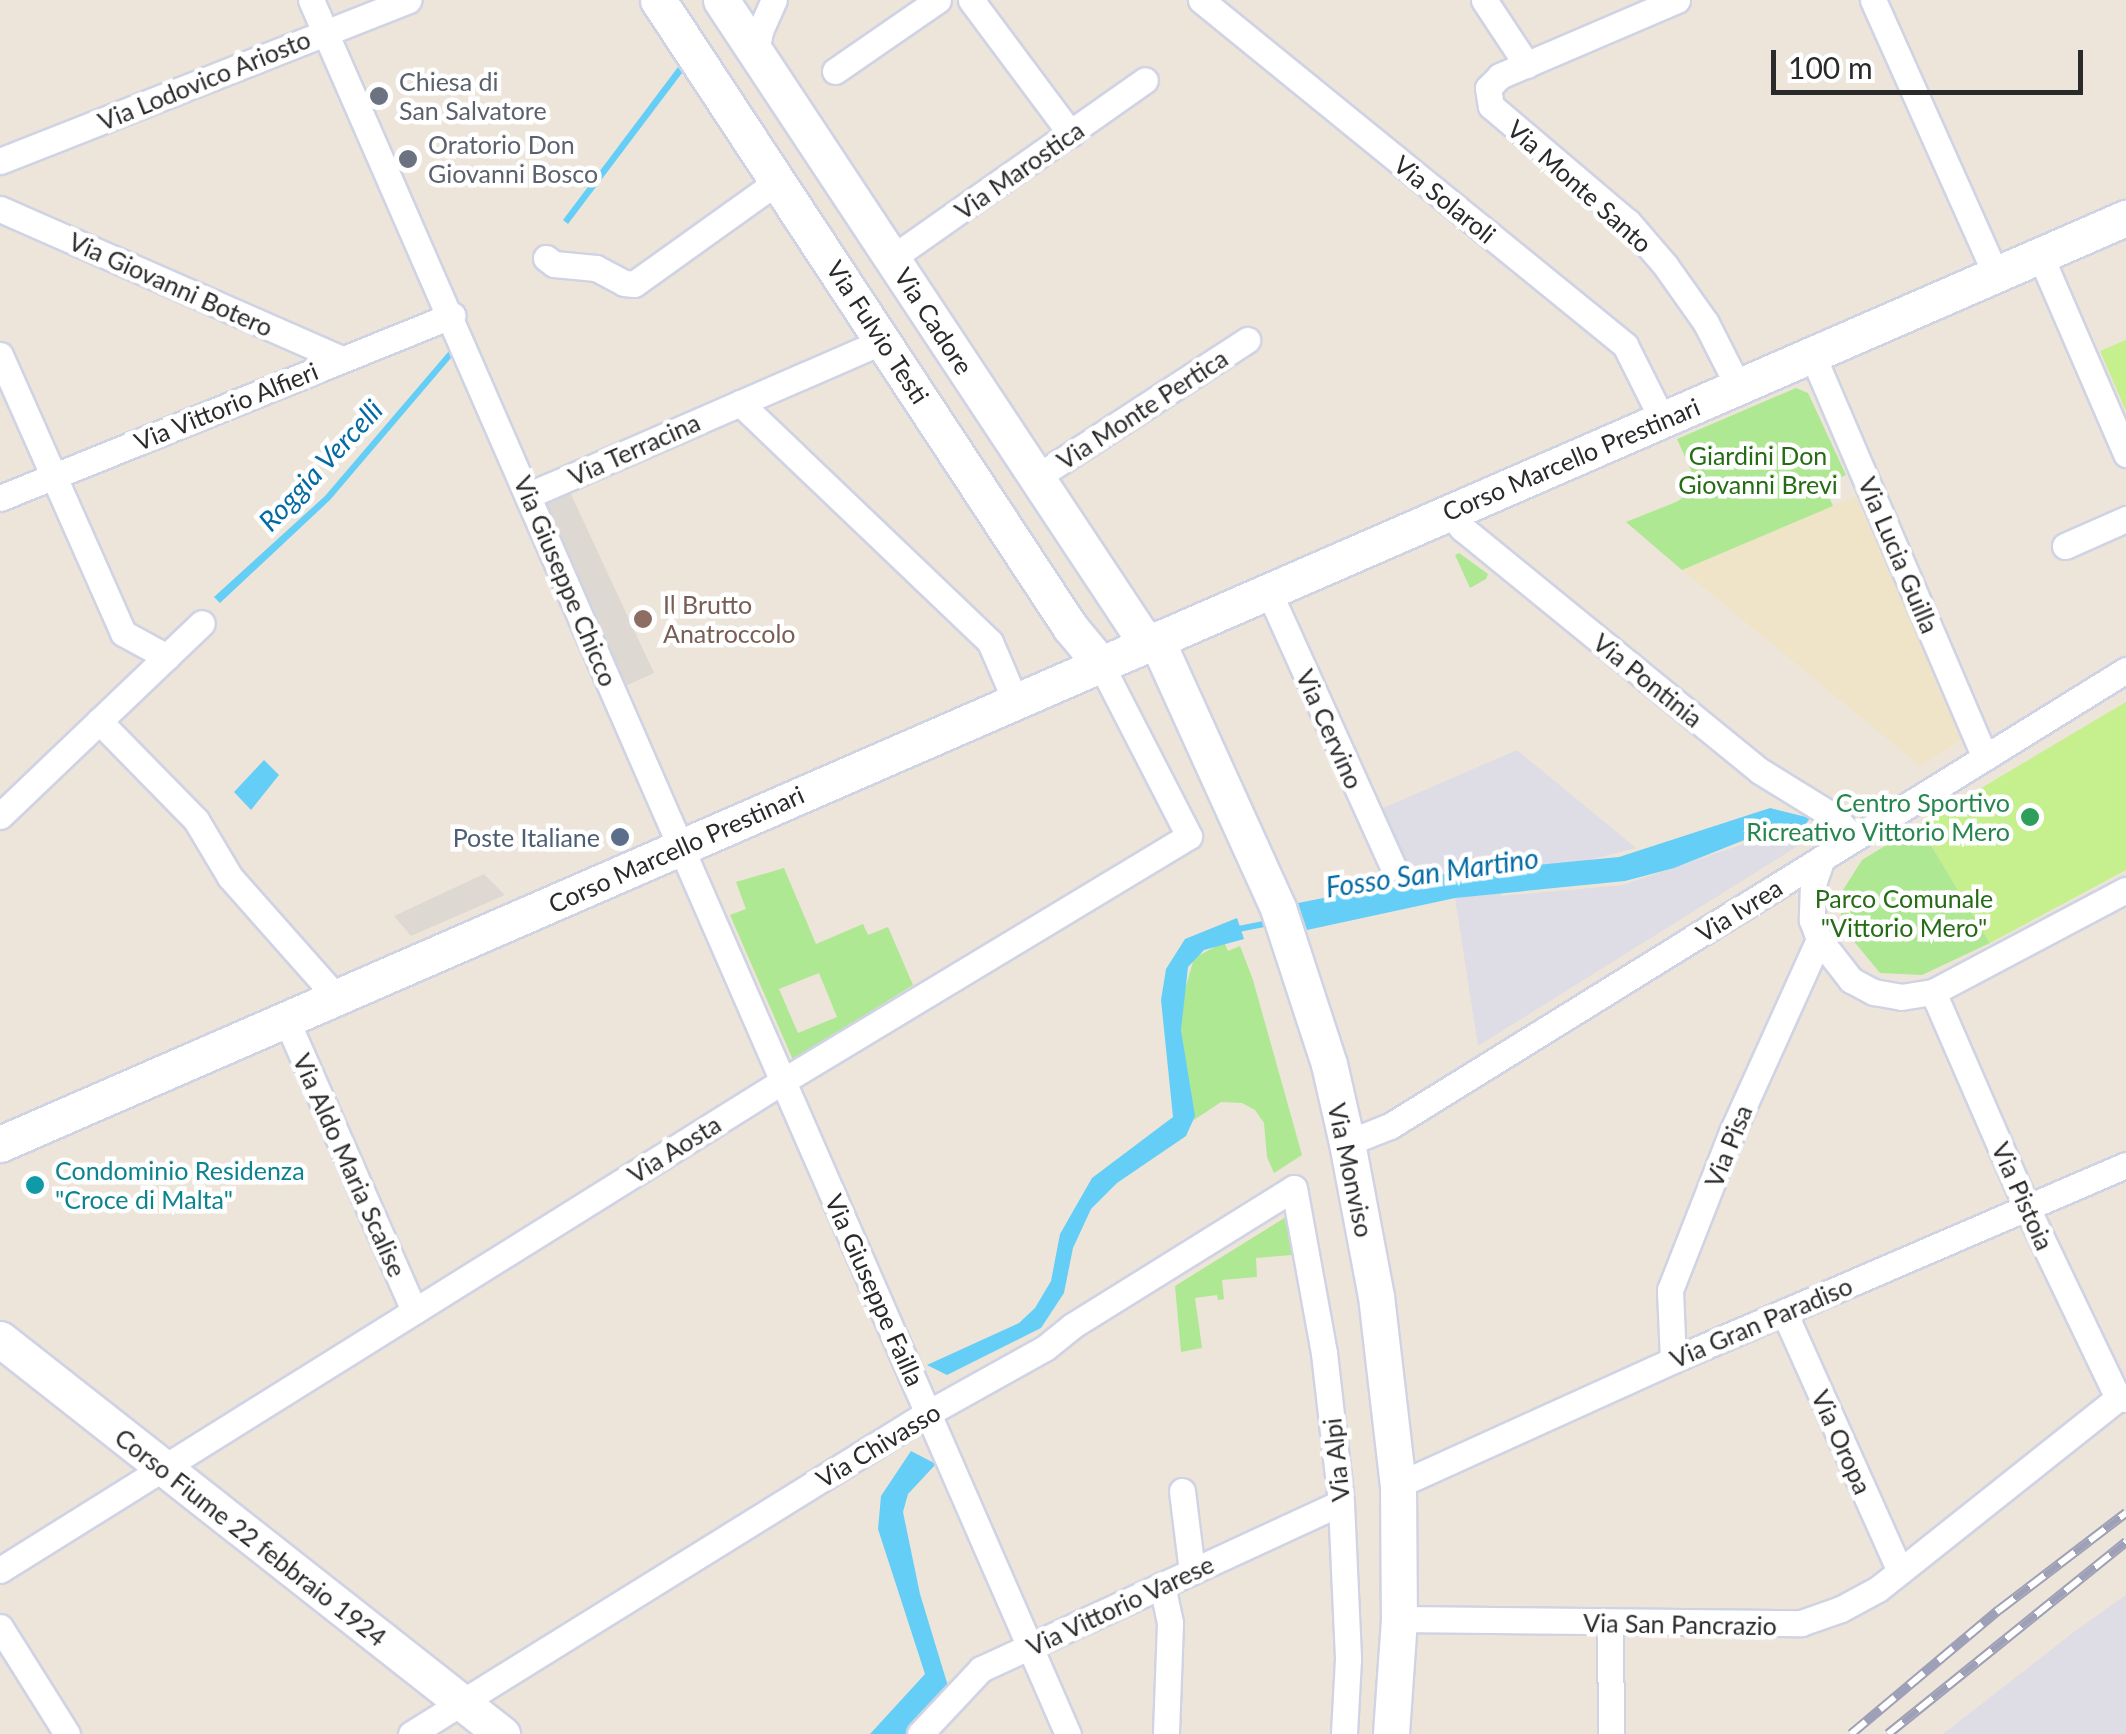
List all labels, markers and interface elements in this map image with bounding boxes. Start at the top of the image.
street label: Via Lodovico Ariosto [93,24,315,136]
scale bar [1776,30,2088,92]
text: 100 m [1788,49,1873,85]
place label: Chiesa di San Salvatore [399,67,547,126]
marker: Chiesa di San Salvatore [368,85,390,107]
street label: Via Monte Santo [1502,113,1658,259]
street label: Via Marostica [949,115,1089,225]
place label: Oratorio Don Giovanni Bosco [428,130,598,189]
marker: Oratorio Don Giovanni Bosco [397,148,419,170]
street label: Via Solaroli [1388,149,1502,249]
street label: Via Giovanni Botero [64,226,278,342]
street label: Via Fulvio Testi [820,254,936,410]
street label: Via Cadore [889,262,979,380]
street label: Via Monte Pertica [1051,343,1233,475]
street label: Via Vittorio Alfieri [129,355,323,457]
street label: Corso Marcello Prestinari [1438,391,1704,527]
water label: Roggia Vercelli [251,392,389,538]
street label: Via Terracina [563,407,705,491]
park label: Giardini Don Giovanni Brevi [1678,441,1838,500]
street label: Via Giuseppe Chicco [508,471,624,691]
street label: Via Lucia Guilla [1853,472,1945,638]
place label: Il Brutto Anatroccolo [663,590,795,649]
marker: Il Brutto Anatroccolo [632,608,654,630]
street label: Via Pontinia [1587,627,1709,733]
street label: Via Cervino [1290,665,1370,793]
street label: Corso Marcello Prestinari [544,779,808,919]
place label: Centro Sportivo Ricreativo Vittorio Mero [1745,788,2010,847]
marker: Centro Sportivo Ricreativo Vittorio Mero [2019,806,2041,828]
place label: Poste Italiane [453,822,600,852]
marker: Poste Italiane [609,826,631,848]
water label: Fosso San Martino [1323,840,1541,904]
street label: Via Ivrea [1691,872,1787,948]
park label: Parco Comunale "Vittorio Mero" [1815,884,1993,943]
street label: Via Aldo Maria Scalise [287,1048,413,1282]
street label: Via Monviso [1322,1100,1380,1240]
street label: Via Pisa [1698,1101,1758,1191]
street label: Via Aosta [622,1109,726,1189]
street label: Via Pistoia [1986,1137,2060,1255]
place label: Condominio Residenza "Croce di Malta" [55,1156,305,1215]
marker: Condominio Residenza "Croce di Malta" [24,1174,46,1196]
street label: Via Giuseppe Failla [819,1190,931,1390]
street label: Via Gran Paradiso [1665,1270,1857,1374]
street label: Via Oropa [1806,1385,1878,1499]
street label: Via Chivasso [811,1396,945,1494]
street label: Via Alpi [1317,1416,1355,1504]
street label: Corso Fiume 22 febbraio 1924 [109,1422,393,1652]
street label: Via Vittorio Varese [1021,1548,1219,1662]
street label: Via San Pancrazio [1583,1607,1777,1641]

